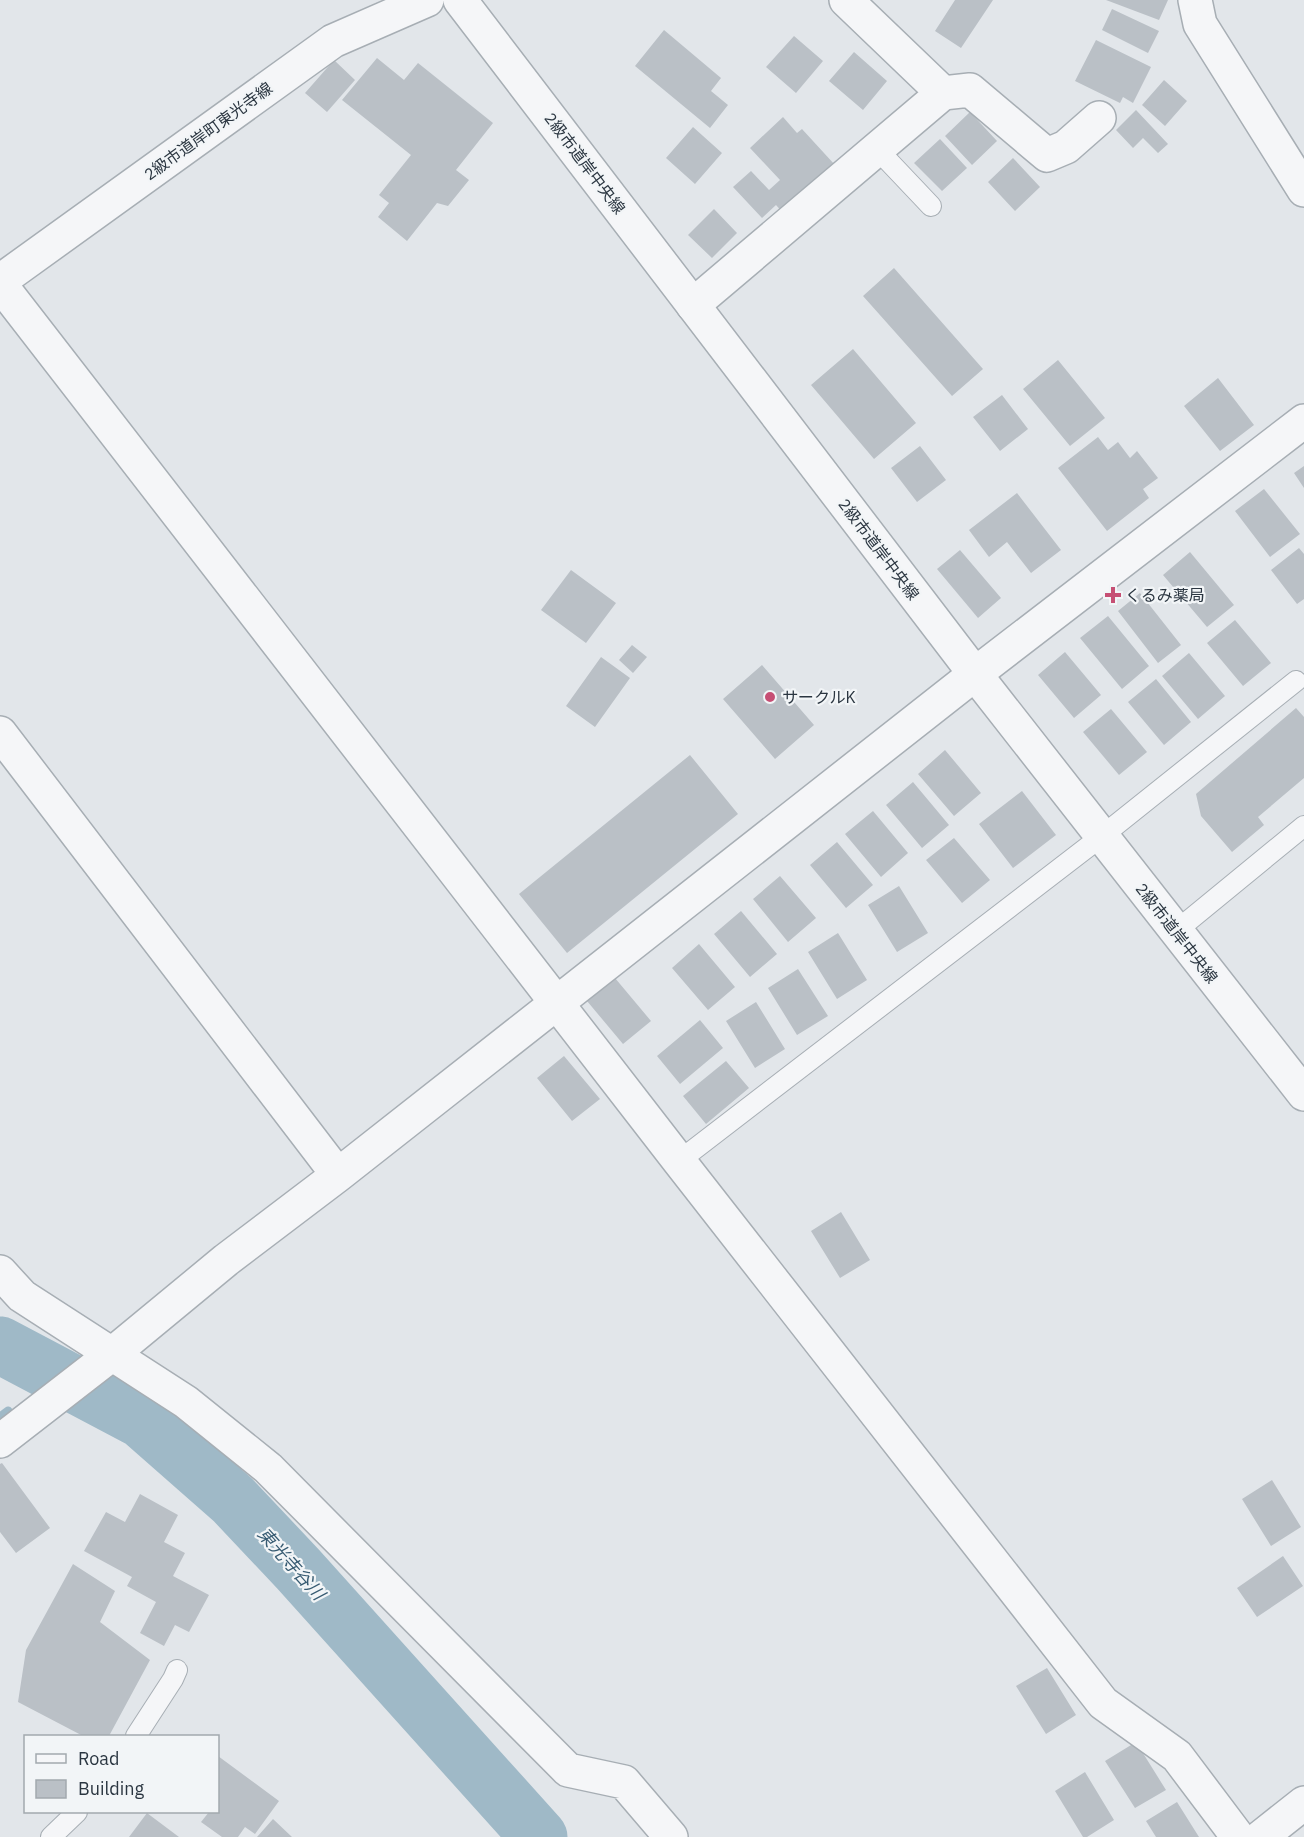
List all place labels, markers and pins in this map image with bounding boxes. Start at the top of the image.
place label: くるみ薬局 [1125,585,1205,605]
marker: くるみ薬局 [1106,588,1120,602]
place label: サークルK [782,687,856,707]
marker: サークルK [763,690,777,704]

